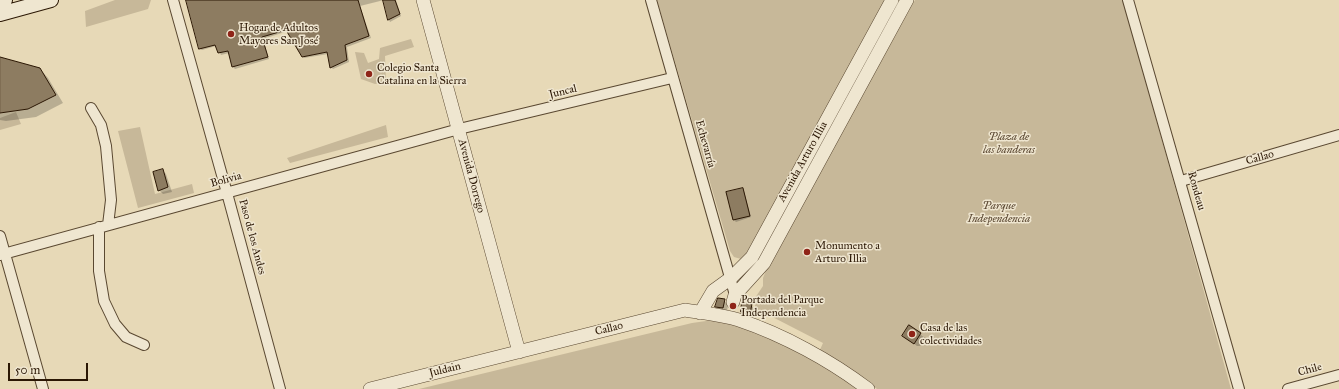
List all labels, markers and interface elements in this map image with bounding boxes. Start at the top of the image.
place label: Hogar de Adultos Mayores San José [239,21,318,47]
marker: Hogar de Adultos Mayores San José [226,29,236,39]
place label: Colegio Santa Catalina en la Sierra [377,61,466,87]
marker: Colegio Santa Catalina en la Sierra [364,69,374,79]
street label: Juncal [548,82,578,102]
street label: Echevarría [692,119,718,169]
street label: Avenida Arturo Illia [775,120,831,204]
park label: Plaza de las banderas [983,130,1035,156]
street label: Avenida Dorrego [455,138,487,214]
street label: Callao [1245,148,1275,168]
street label: Bolivia [209,170,243,190]
street label: Rondeau [1184,170,1208,212]
street label: Paso de los Andes [236,198,268,276]
park label: Parque Independencia [968,199,1030,225]
place label: Monumento a Arturo Illia [815,239,880,265]
marker: Monumento a Arturo Illia [802,247,812,257]
place label: Portada del Parque Independencia [741,293,824,319]
marker: Portada del Parque Independencia [728,301,738,311]
street label: Callao [594,319,624,339]
place label: Casa de las colectividades [920,321,982,347]
marker: Casa de las colectividades [907,329,917,339]
scale bar [10,355,90,381]
street label: Juldain [428,360,462,380]
street label: Chile [1297,360,1323,380]
text: 50 m [15,363,40,377]

